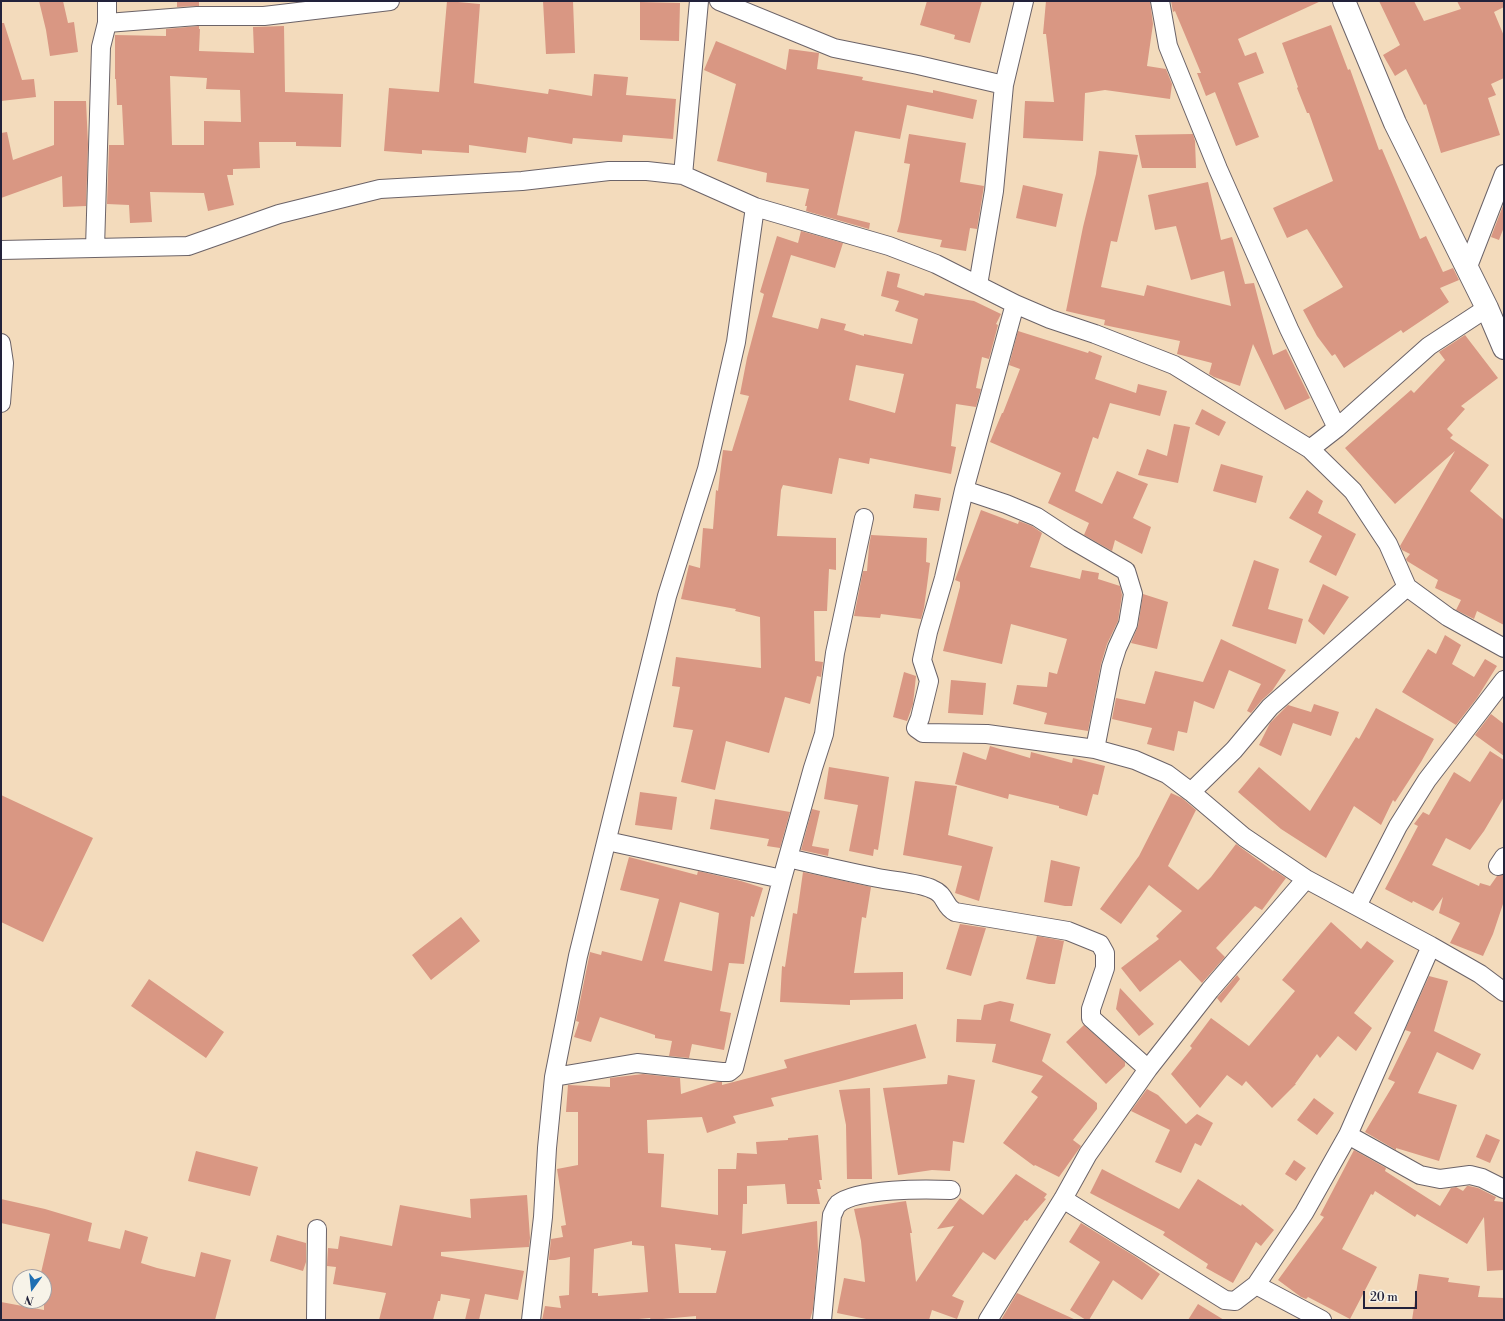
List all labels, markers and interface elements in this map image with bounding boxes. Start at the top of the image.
north arrow [12,1269,52,1309]
scale bar [1365,1283,1419,1309]
text: 20 m [1370,1290,1398,1305]
text: N [23,1292,35,1308]

